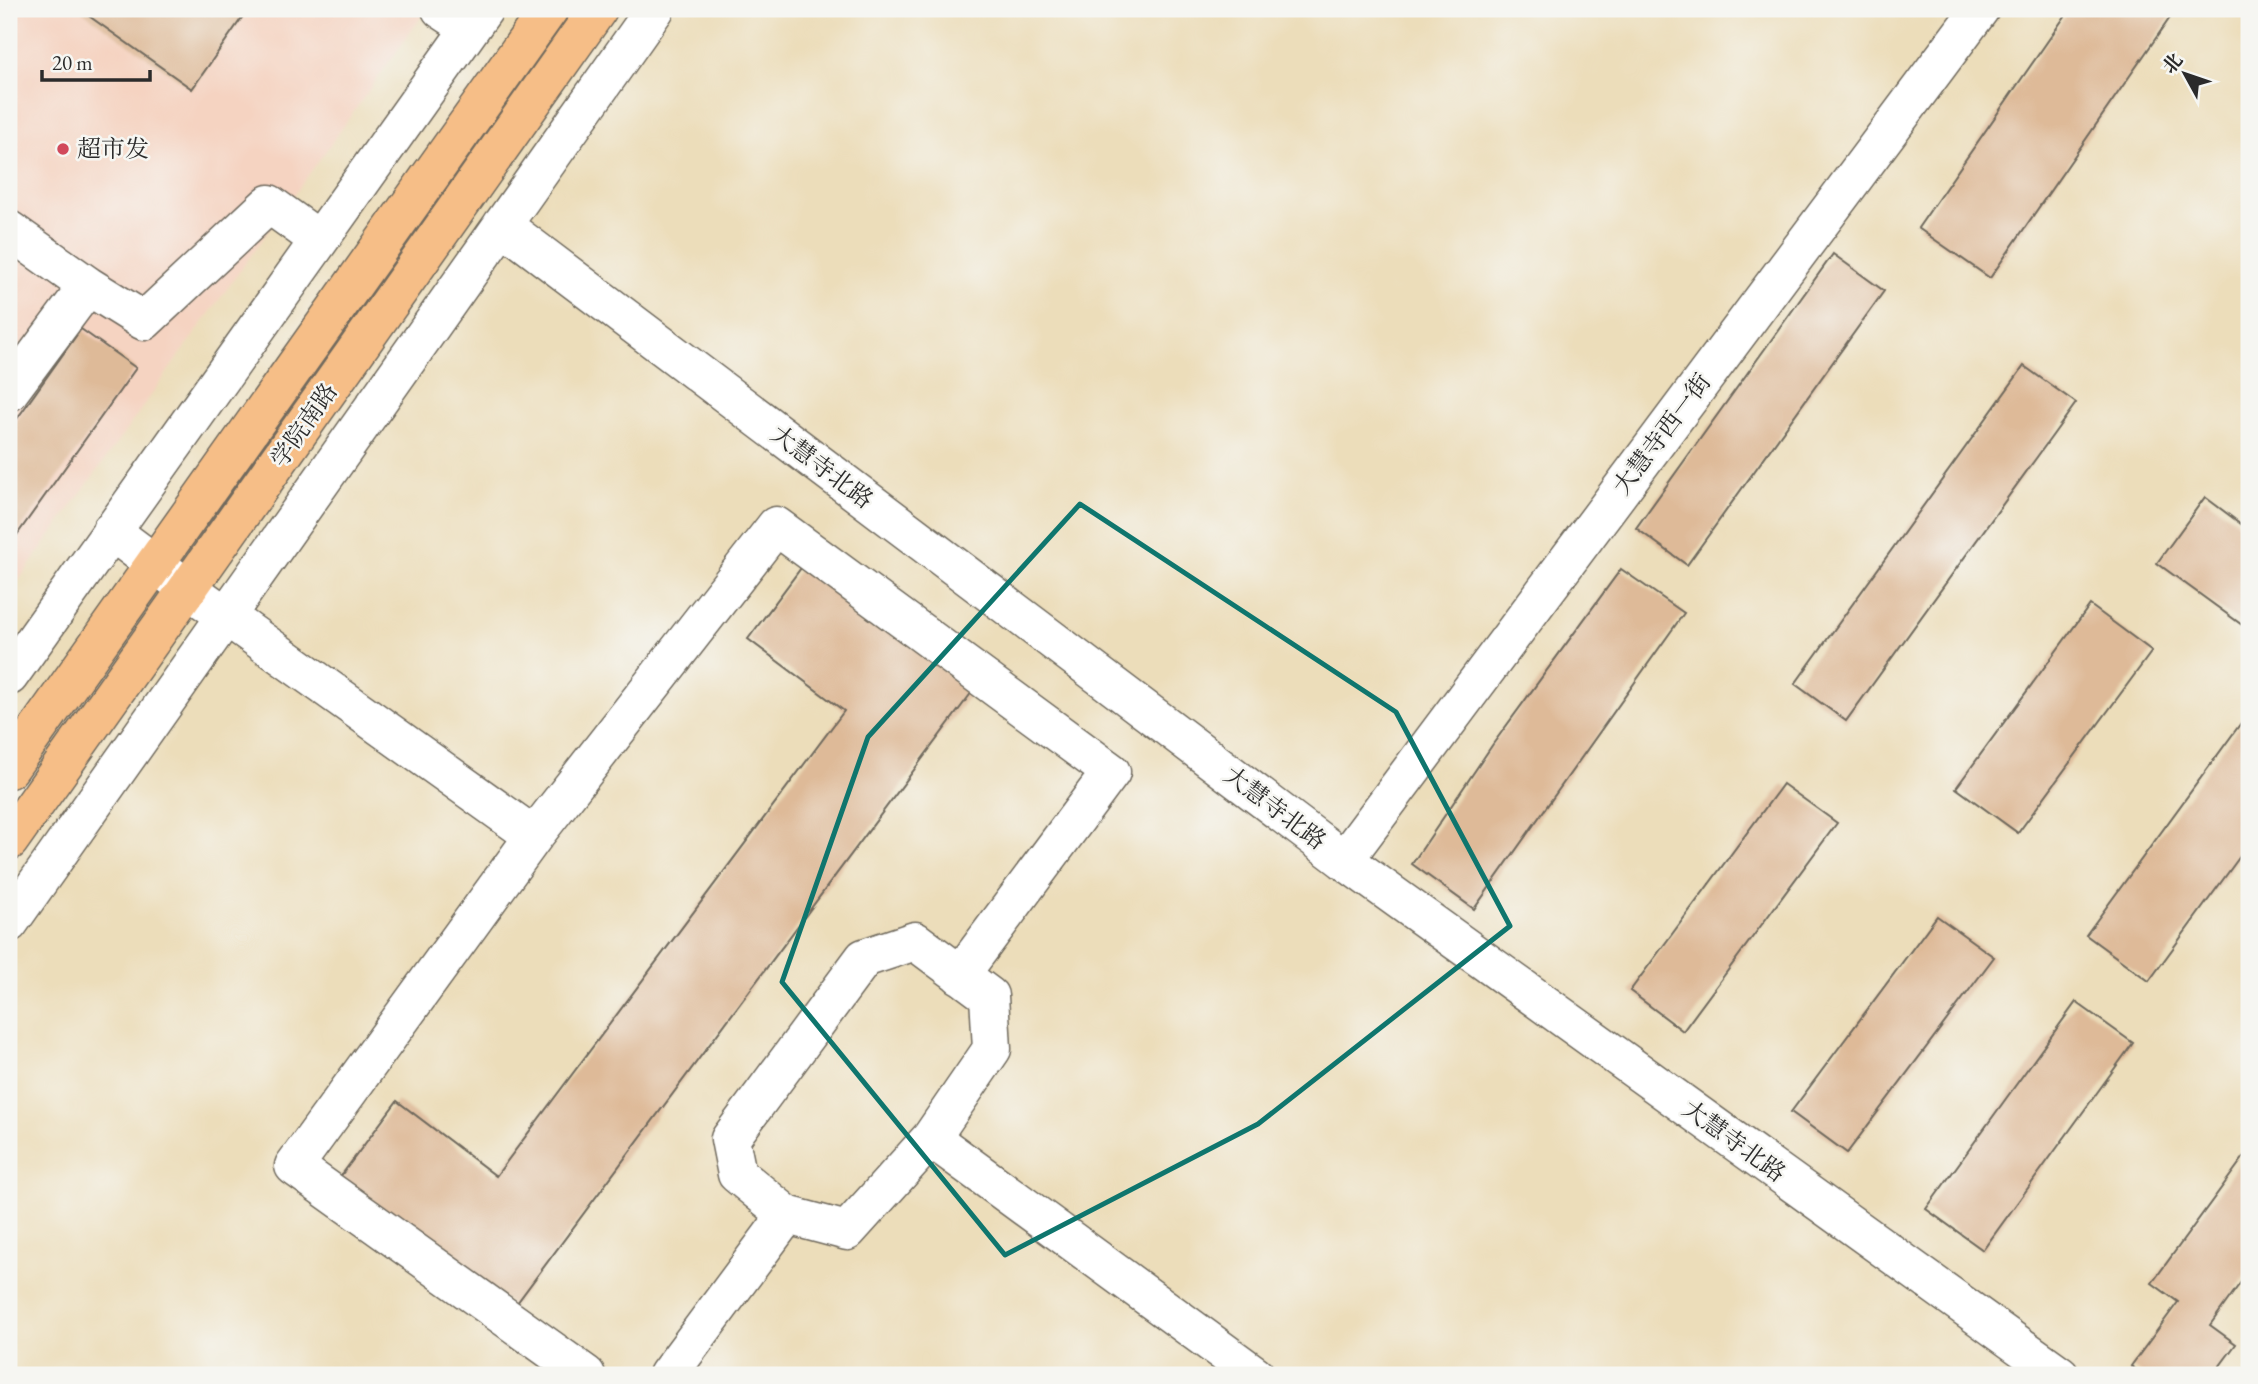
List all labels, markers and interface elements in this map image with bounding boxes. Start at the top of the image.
scale bar [42,38,150,82]
north arrow [2150,38,2220,108]
text: 北 [2157,48,2188,79]
text: 20 m [52,49,93,76]
place label: 超市发 [77,133,149,164]
marker: 超市发 [55,141,71,157]
street label: 大慧寺西一街 [1606,367,1717,501]
street label: 学院南路 [263,377,344,473]
street label: 大慧寺北路 [765,418,880,515]
street label: 大慧寺北路 [1218,759,1333,856]
street label: 大慧寺北路 [1677,1093,1792,1188]

